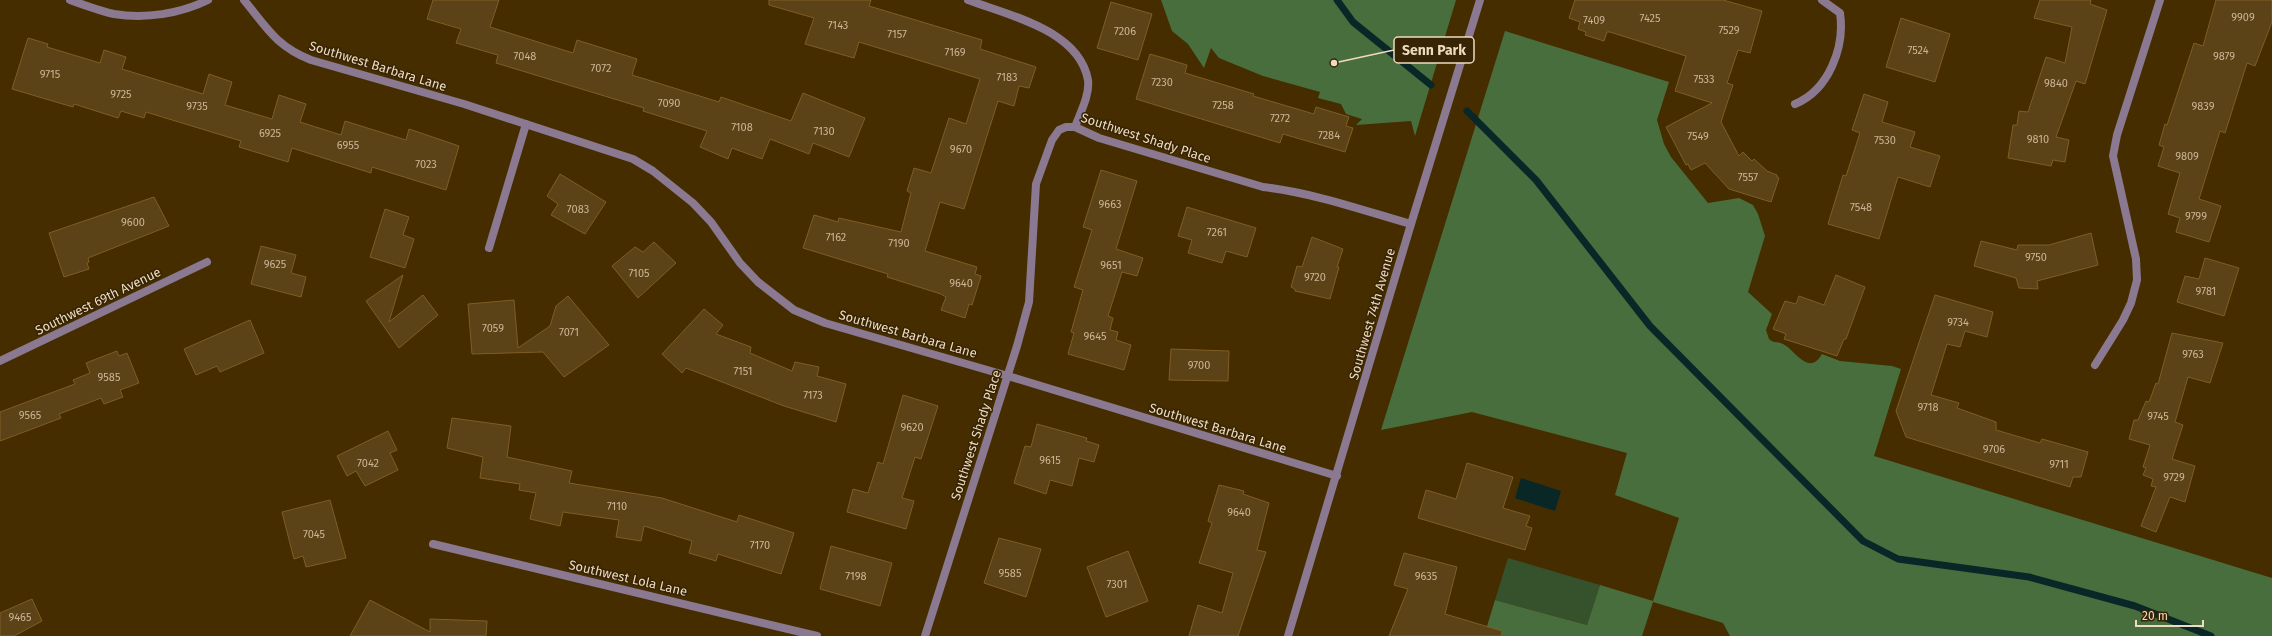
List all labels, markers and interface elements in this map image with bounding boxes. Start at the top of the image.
house number: 9909 [2231,11,2255,24]
house number: 7425 [1639,12,1661,25]
house number: 7409 [1583,14,1605,27]
house number: 7143 [828,19,848,32]
house number: 7529 [1718,24,1740,37]
house number: 7206 [1114,25,1136,38]
house number: 7157 [887,28,907,41]
callout: Senn Park [1394,37,1474,63]
street label: Southwest Barbara Lane [307,38,449,94]
text: Senn Park [1402,42,1466,59]
house number: 7524 [1907,44,1929,57]
house number: 7169 [945,46,966,59]
house number: 7048 [514,50,536,63]
house number: 9879 [2213,50,2235,63]
house number: 7072 [591,62,611,75]
house number: 9715 [40,68,61,81]
house number: 7183 [997,71,1018,84]
house number: 7533 [1693,73,1715,86]
house number: 7230 [1151,76,1173,89]
house number: 9840 [2044,77,2068,90]
house number: 9725 [110,88,132,101]
house number: 7090 [658,97,680,110]
house number: 7258 [1212,99,1234,112]
house number: 9735 [186,100,208,113]
house number: 9839 [2192,100,2215,113]
street label: Southwest Shady Place [1079,110,1213,166]
house number: 7272 [1270,112,1290,125]
house number: 7108 [731,121,753,134]
house number: 7130 [813,125,835,138]
house number: 6925 [259,127,282,140]
house number: 7284 [1318,129,1340,142]
house number: 7549 [1687,130,1709,143]
house number: 9810 [2027,133,2049,146]
house number: 7530 [1874,134,1896,147]
house number: 6955 [337,139,360,152]
house number: 9670 [950,143,972,156]
house number: 9809 [2175,150,2199,163]
house number: 7023 [415,158,437,171]
house number: 7557 [1738,171,1758,184]
house number: 9663 [1099,198,1121,211]
house number: 7548 [1850,201,1872,214]
house number: 7083 [567,203,589,216]
house number: 9799 [2185,210,2207,223]
house number: 9600 [121,216,145,229]
house number: 7261 [1207,226,1227,239]
house number: 7162 [826,231,846,244]
house number: 7190 [888,237,910,250]
street label: Southwest 74th Avenue [1346,246,1398,382]
house number: 9750 [2025,251,2047,264]
house number: 9625 [264,258,287,271]
house number: 9651 [1100,259,1122,272]
street label: Southwest 69th Avenue [33,264,163,338]
house number: 7105 [628,267,650,280]
house number: 9720 [1304,271,1326,284]
house number: 9640 [949,277,973,290]
house number: 9781 [2196,285,2216,298]
street label: Southwest Barbara Lane [837,307,979,361]
house number: 9734 [1947,316,1969,329]
house number: 7059 [482,322,504,335]
house number: 7071 [559,326,579,339]
house number: 9645 [1084,330,1107,343]
house number: 9763 [2182,348,2204,361]
house number: 9700 [1188,359,1210,372]
house number: 7151 [733,365,753,378]
street label: Southwest Shady Place [948,368,1004,502]
house number: 9585 [98,371,121,384]
house number: 7173 [803,389,823,402]
street label: Southwest Barbara Lane [1147,400,1289,456]
house number: 9718 [1917,401,1939,414]
house number: 9565 [19,409,42,422]
house number: 9745 [2147,410,2169,423]
house number: 9620 [900,421,924,434]
house number: 9706 [1983,443,2005,456]
house number: 9615 [1039,454,1061,467]
house number: 7042 [357,457,379,470]
house number: 9711 [2049,458,2069,471]
house number: 9729 [2163,471,2185,484]
house number: 7110 [607,500,627,513]
house number: 9640 [1227,506,1251,519]
house number: 7045 [303,528,326,541]
house number: 7170 [750,539,770,552]
street label: Southwest Lola Lane [567,557,689,599]
house number: 9585 [999,567,1022,580]
house number: 7198 [845,570,867,583]
house number: 9635 [1415,570,1438,583]
house number: 7301 [1107,578,1127,591]
scale bar [2136,602,2203,628]
text: 20 m [2142,609,2168,623]
house number: 9465 [9,611,32,624]

